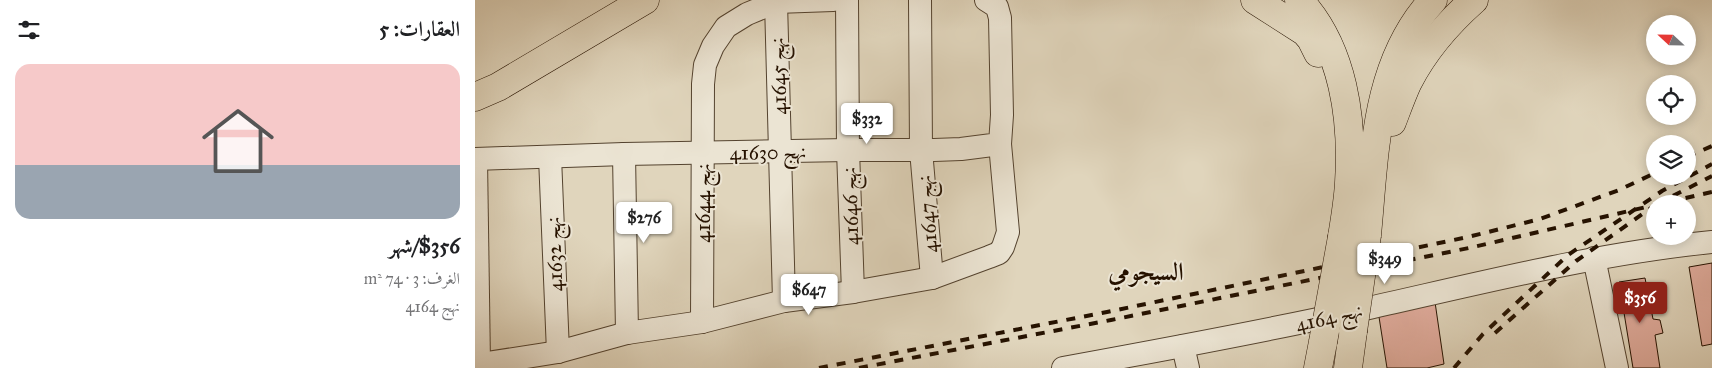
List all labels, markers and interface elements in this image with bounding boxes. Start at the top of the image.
north arrow [1646,15,1696,65]
map controls [1646,15,1696,245]
icon: filters [15,16,43,44]
text: العقارات: 5 [379,16,460,42]
street label: نهج 41645 [765,37,797,115]
button: locate [1646,75,1696,125]
icon: home [193,96,283,186]
pin: $332 [837,102,897,145]
text: $332 [852,109,882,128]
button: layers [1646,135,1696,185]
street label: نهج 41630 [729,139,807,171]
street label: نهج 41644 [691,163,721,243]
street label: نهج 41646 [837,166,869,246]
street label: نهج 41647 [912,174,948,254]
button: + [1646,195,1696,245]
pin: $276 [614,202,674,244]
text: $276 [627,208,661,227]
street label: نهج 41632 [541,216,573,292]
text: $356/شهر [389,233,460,259]
pin: $349 [1355,242,1415,285]
text: $349 [1368,249,1402,268]
district label: السيجومي [1107,256,1184,292]
text: الغرف: 3 · 74 m² [364,269,460,288]
pin: $647 [779,274,839,316]
text: $647 [792,280,826,299]
pin: $356 [1610,282,1670,324]
text: $356 [1624,288,1656,307]
text: نهج 4164 [406,297,460,316]
street label: نهج 4164 [1293,298,1366,342]

